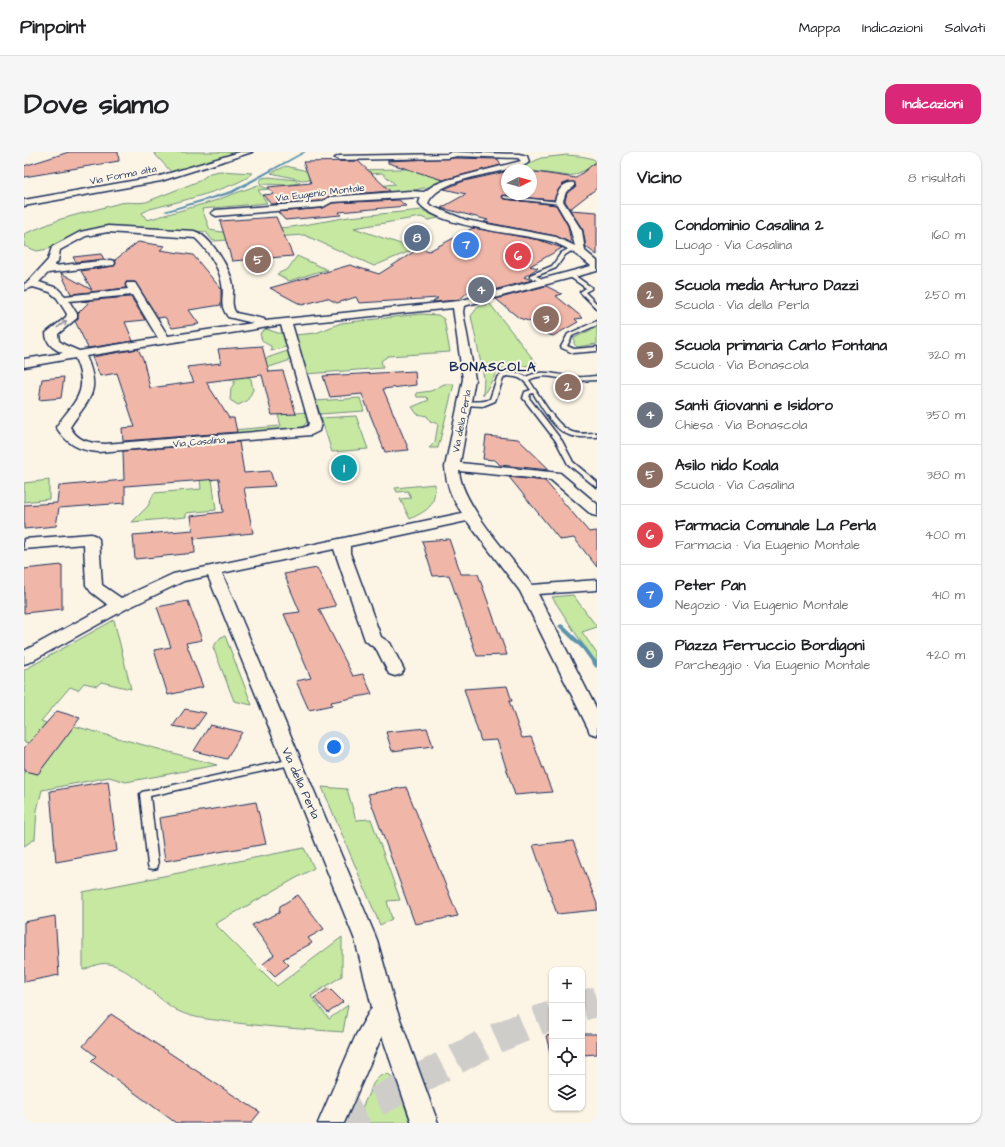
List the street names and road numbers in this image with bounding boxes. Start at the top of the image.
street label: Via Forma alta [89,162,158,188]
street label: Via Eugenio Montale [275,181,366,206]
street label: Via della Perla [449,389,475,454]
street label: Via Casalina [172,433,226,451]
street label: Via della Perla [277,745,324,822]

